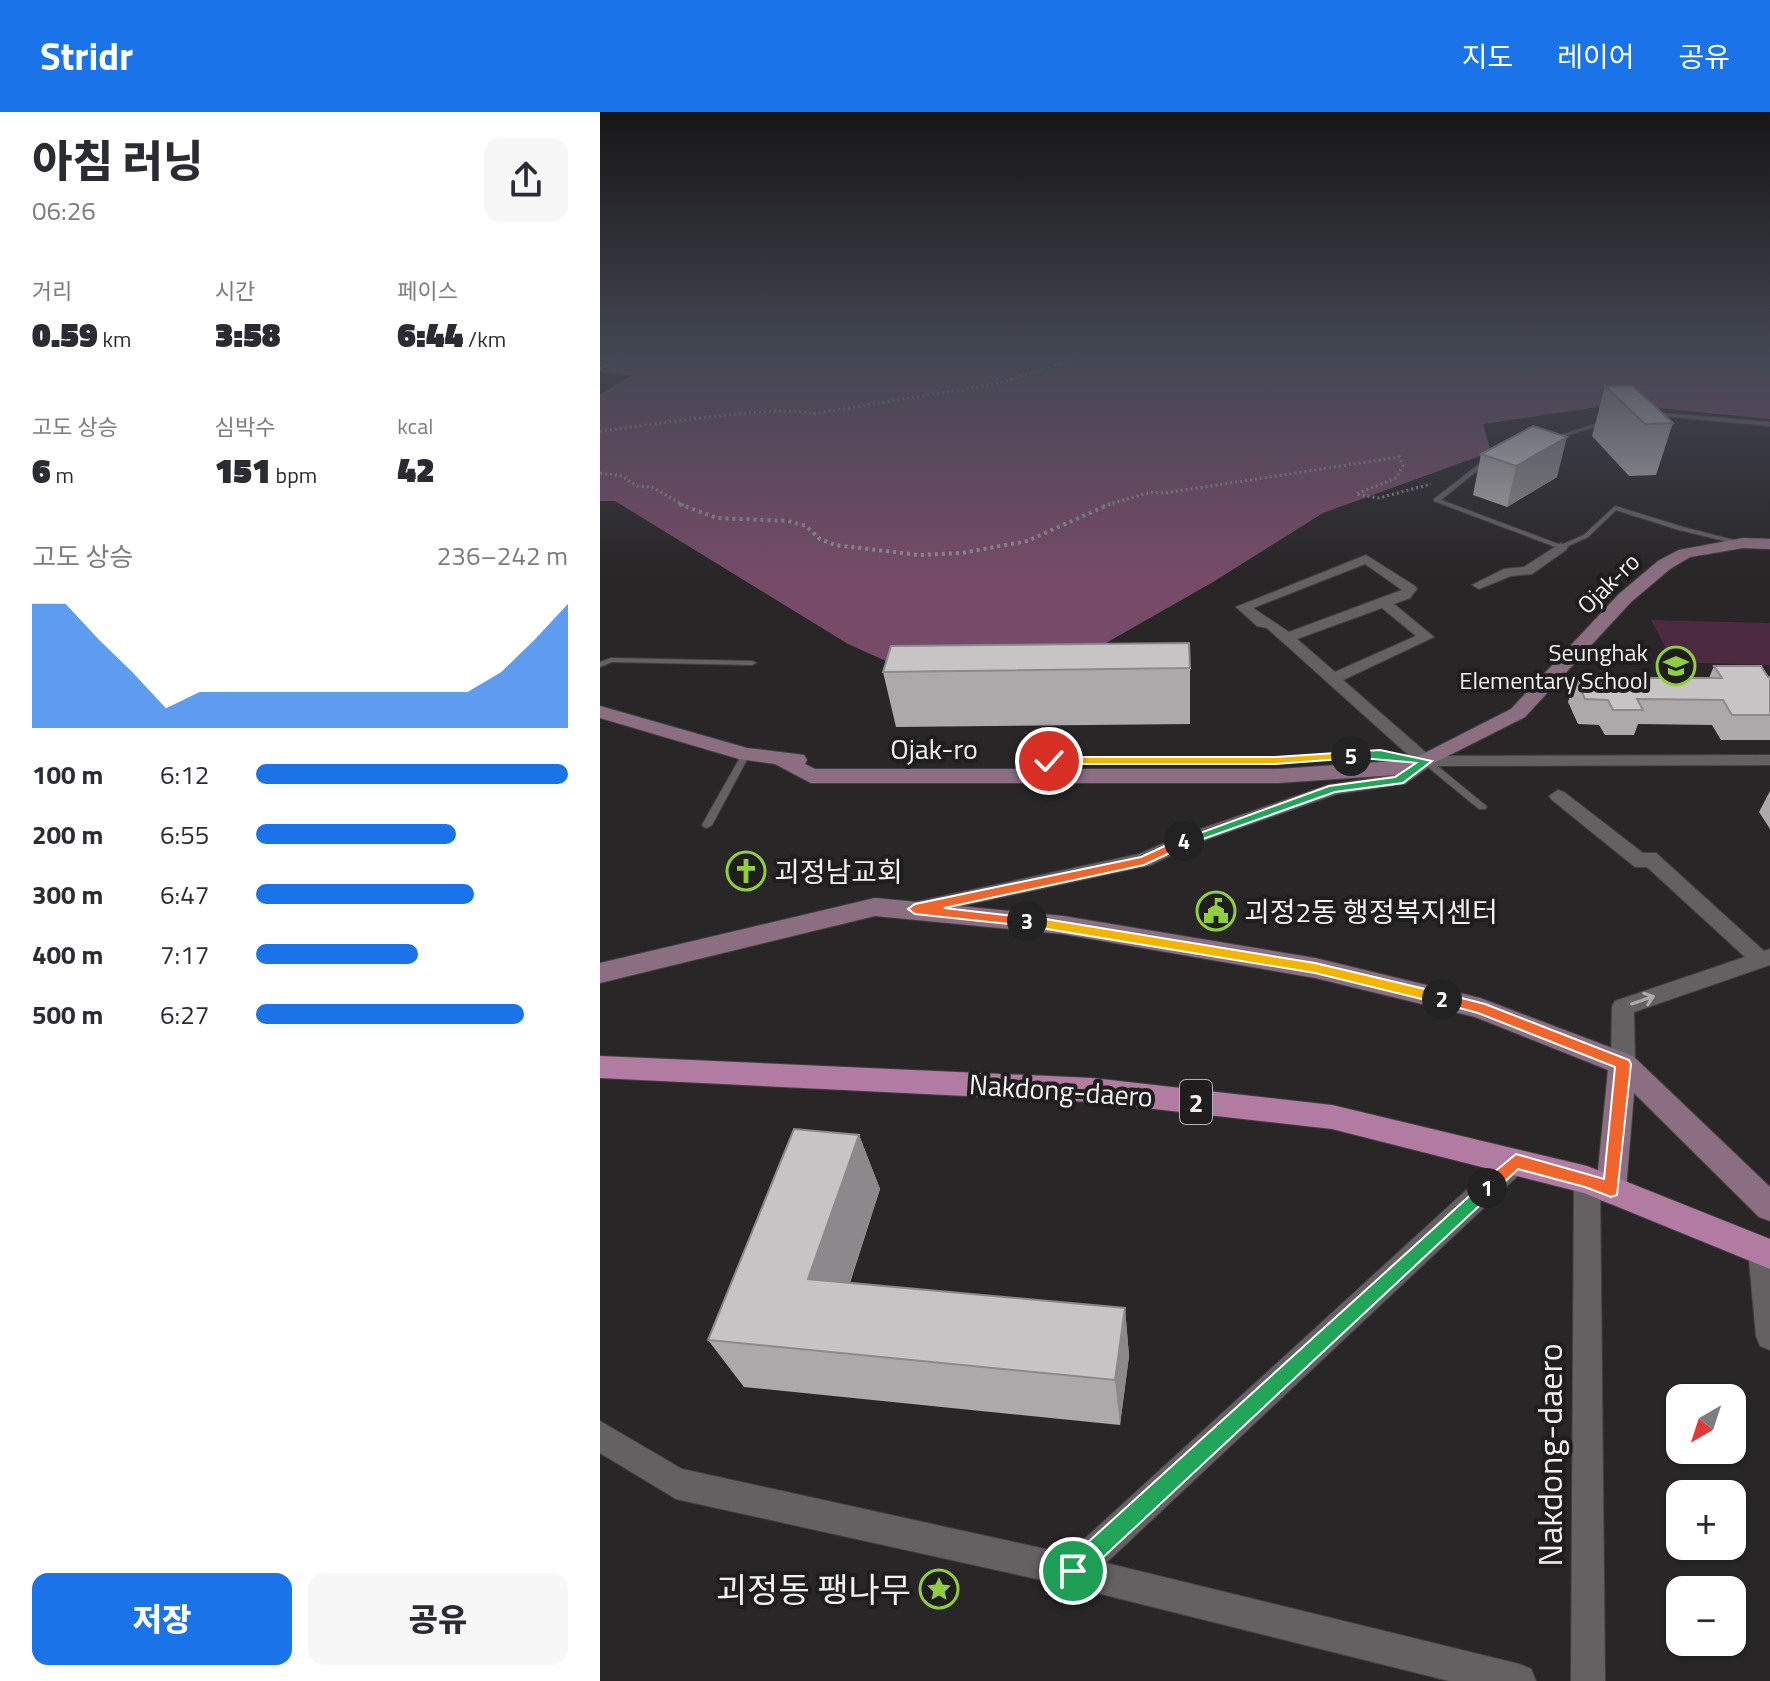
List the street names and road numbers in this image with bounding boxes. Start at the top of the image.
street label: Ojak-ro [1569,544,1647,622]
street label: Ojak-ro [890,727,978,770]
street label: Nakdong-daero [968,1062,1154,1118]
road number: 2 [1180,1080,1212,1124]
street label: Nakdong-daero [1523,1343,1575,1567]

